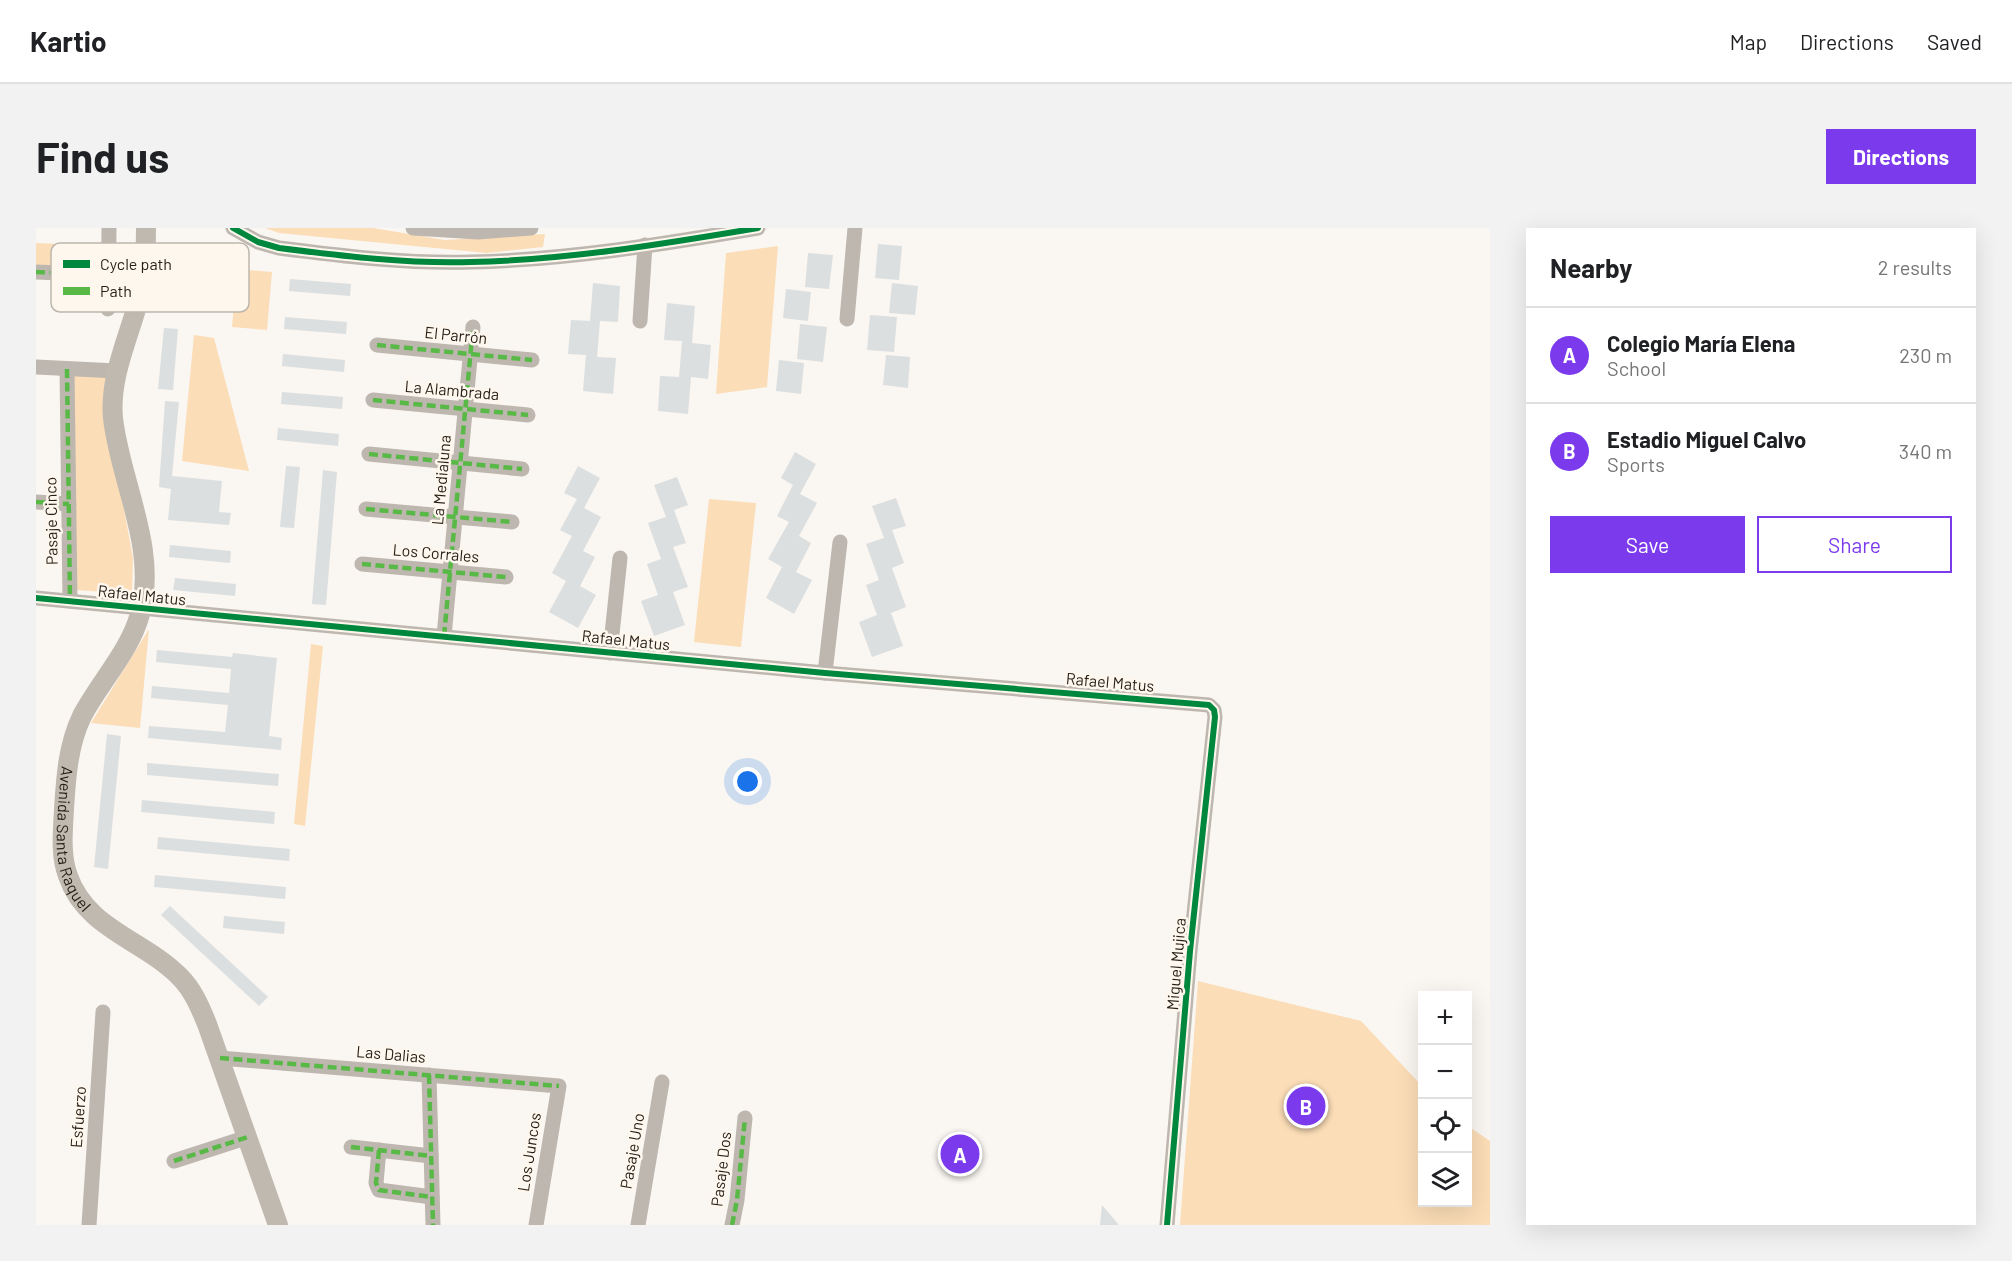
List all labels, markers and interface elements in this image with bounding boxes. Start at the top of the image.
text: Kartio [30,24,107,58]
text: Map [1730,29,1767,54]
text: Directions [1800,29,1894,54]
text: Saved [1927,29,1982,54]
button: Directions [1826,129,1976,184]
text: Find us [36,131,169,181]
legend [51,243,249,312]
text: Nearby [1550,252,1632,283]
text: Cycle path [100,254,172,273]
text: 2 results [1878,255,1952,279]
text: Path [100,281,132,300]
street label: El Parrón [424,322,488,347]
text: Colegio María Elena [1607,330,1795,356]
text: A [1563,343,1576,367]
text: 230 m [1899,343,1952,367]
text: School [1607,356,1666,380]
street label: La Alambrada [404,376,500,403]
text: Estadio Miguel Calvo [1607,426,1806,452]
street label: La Medialuna [427,434,454,526]
text: B [1563,439,1576,463]
text: 340 m [1899,439,1952,463]
text: Sports [1607,452,1665,476]
street label: Pasaje Cinco [40,477,61,565]
button: Save [1550,516,1745,573]
button: Share [1757,516,1952,573]
street label: Los Corrales [392,539,480,566]
street label: Rafael Matus [97,580,187,609]
street label: Rafael Matus [581,625,671,654]
street label: Rafael Matus [1065,668,1155,695]
street label: Avenida Santa Raquel [54,765,95,915]
your location [733,767,762,796]
street label: Miguel Mujica [1162,917,1189,1011]
map controls [1418,991,1472,1207]
button: + [1418,991,1472,1045]
street label: Las Dalias [355,1041,427,1066]
button: − [1418,1045,1472,1099]
pin: B [1286,1084,1326,1128]
street label: Esfuerzo [66,1085,89,1148]
button: locate [1418,1099,1472,1153]
street label: Los Juncos [513,1111,544,1193]
street label: Pasaje Uno [615,1111,648,1190]
street label: Pasaje Dos [706,1130,735,1208]
pin: A [940,1132,980,1176]
button: layers [1418,1153,1472,1207]

